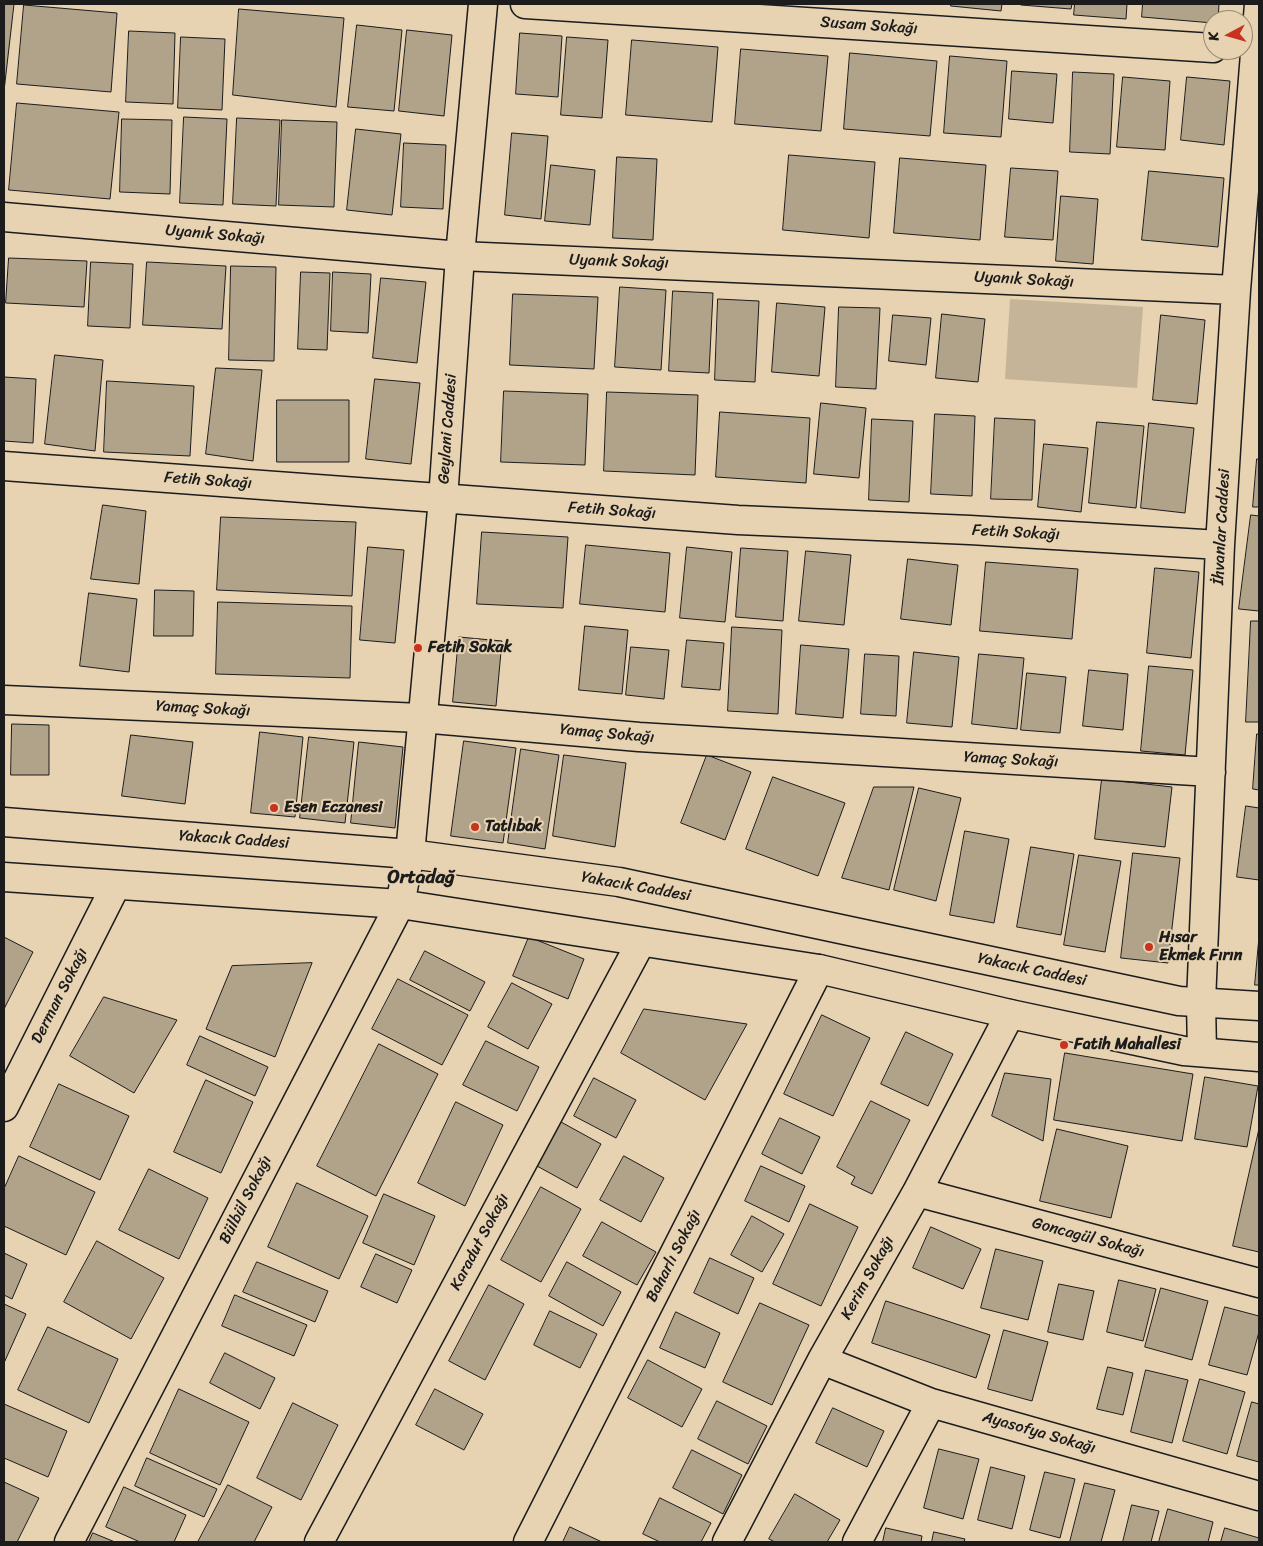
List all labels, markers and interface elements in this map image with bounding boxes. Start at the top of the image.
north arrow [1203,10,1253,60]
street label: Susam Sokağı [820,13,918,39]
text: K [1201,31,1226,42]
street label: Uyanık Sokağı [164,221,266,249]
street label: Uyanık Sokağı [569,251,669,273]
street label: Uyanık Sokağı [974,268,1074,292]
street label: Geylani Caddesi [435,373,461,485]
street label: Fetih Sokağı [163,468,253,494]
street label: İhvanlar Caddesi [1209,468,1235,586]
street label: Fetih Sokağı [567,498,657,524]
street label: Fetih Sokağı [972,521,1060,545]
place label: Fetih Sokak [428,638,512,658]
marker: Fetih Sokak [412,642,424,654]
street label: Yamaç Sokağı [155,697,251,721]
street label: Yamaç Sokağı [559,720,655,748]
street label: Yamaç Sokağı [963,748,1059,772]
place label: Esen Eczanesi [284,798,382,818]
marker: Esen Eczanesi [268,802,280,814]
place label: Tatlıbak [485,817,542,837]
marker: Tatlıbak [469,821,481,833]
street label: Yakacık Caddesi [178,827,290,853]
district label: Ortadağ [387,867,455,889]
street label: Yakacık Caddesi [580,868,692,906]
place label: Hısar Ekmek Fırın [1159,928,1242,966]
marker: Hısar Ekmek Fırın [1143,941,1155,953]
street label: Derman Sokağı [28,945,92,1047]
street label: Yakacık Caddesi [976,949,1088,991]
place label: Fatih Mahallesi [1074,1035,1181,1055]
marker: Fatih Mahallesi [1058,1039,1070,1051]
street label: Bülbül Sokağı [216,1153,276,1247]
street label: Karadut Sokağı [446,1190,514,1294]
street label: Baharlı Sokağı [642,1206,706,1306]
street label: Goncagül Sokağı [1030,1214,1146,1262]
street label: Kerim Sokağı [837,1233,899,1323]
street label: Ayasofya Sokağı [980,1408,1098,1458]

